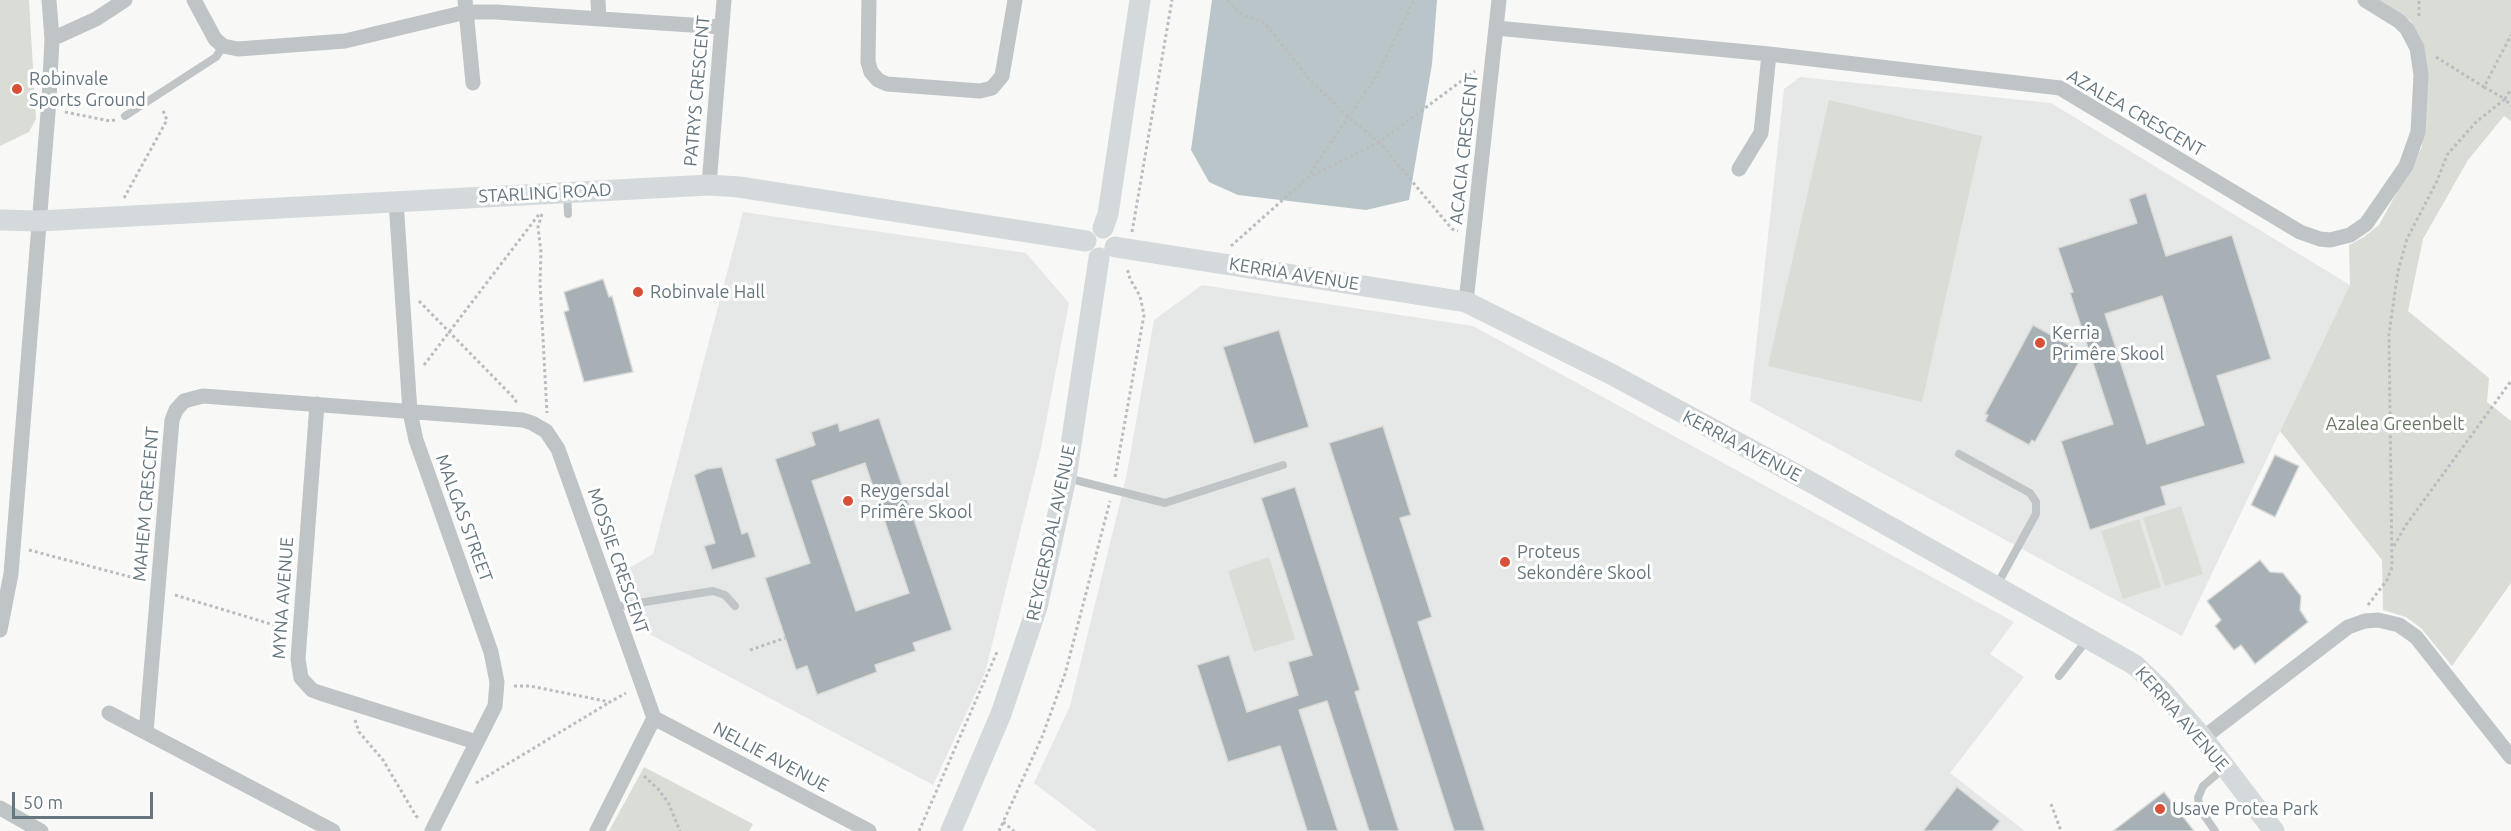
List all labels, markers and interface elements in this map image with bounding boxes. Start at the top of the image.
street label: PATRYS CRESCENT [680,15,714,167]
street label: AZALEA CRESCENT [2063,65,2209,161]
place label: Robinvale Sports Ground [29,68,146,110]
street label: ACACIA CRESCENT [1445,72,1483,226]
marker: Robinvale Sports Ground [10,82,24,96]
street label: STARLING ROAD [478,179,612,207]
street label: KERRIA AVENUE [1227,253,1361,295]
place label: Robinvale Hall [650,281,765,303]
marker: Robinvale Hall [631,285,645,299]
place label: Kerria Primêre Skool [2052,322,2164,364]
marker: Kerria Primêre Skool [2033,336,2047,350]
street label: KERRIA AVENUE [1679,406,1805,486]
park label: Azalea Greenbelt [2326,413,2464,435]
street label: MAHEM CRESCENT [128,426,164,582]
street label: REYGERSDAL AVENUE [1022,443,1080,623]
street label: MALGAS STREET [431,451,497,585]
place label: Reygersdal Primêre Skool [860,480,972,522]
street label: MOSSIE CRESCENT [583,485,653,637]
marker: Reygersdal Primêre Skool [841,494,855,508]
street label: MYNA AVENUE [268,536,298,660]
place label: Proteus Sekondêre Skool [1517,541,1651,584]
marker: Proteus Sekondêre Skool [1498,555,1512,569]
street label: KERRIA AVENUE [2131,662,2233,776]
street label: NELLIE AVENUE [710,718,832,796]
scale bar [15,780,156,818]
text: 50 m [23,792,63,812]
place label: Usave Protea Park [2172,798,2318,820]
marker: Usave Protea Park [2153,802,2167,816]

